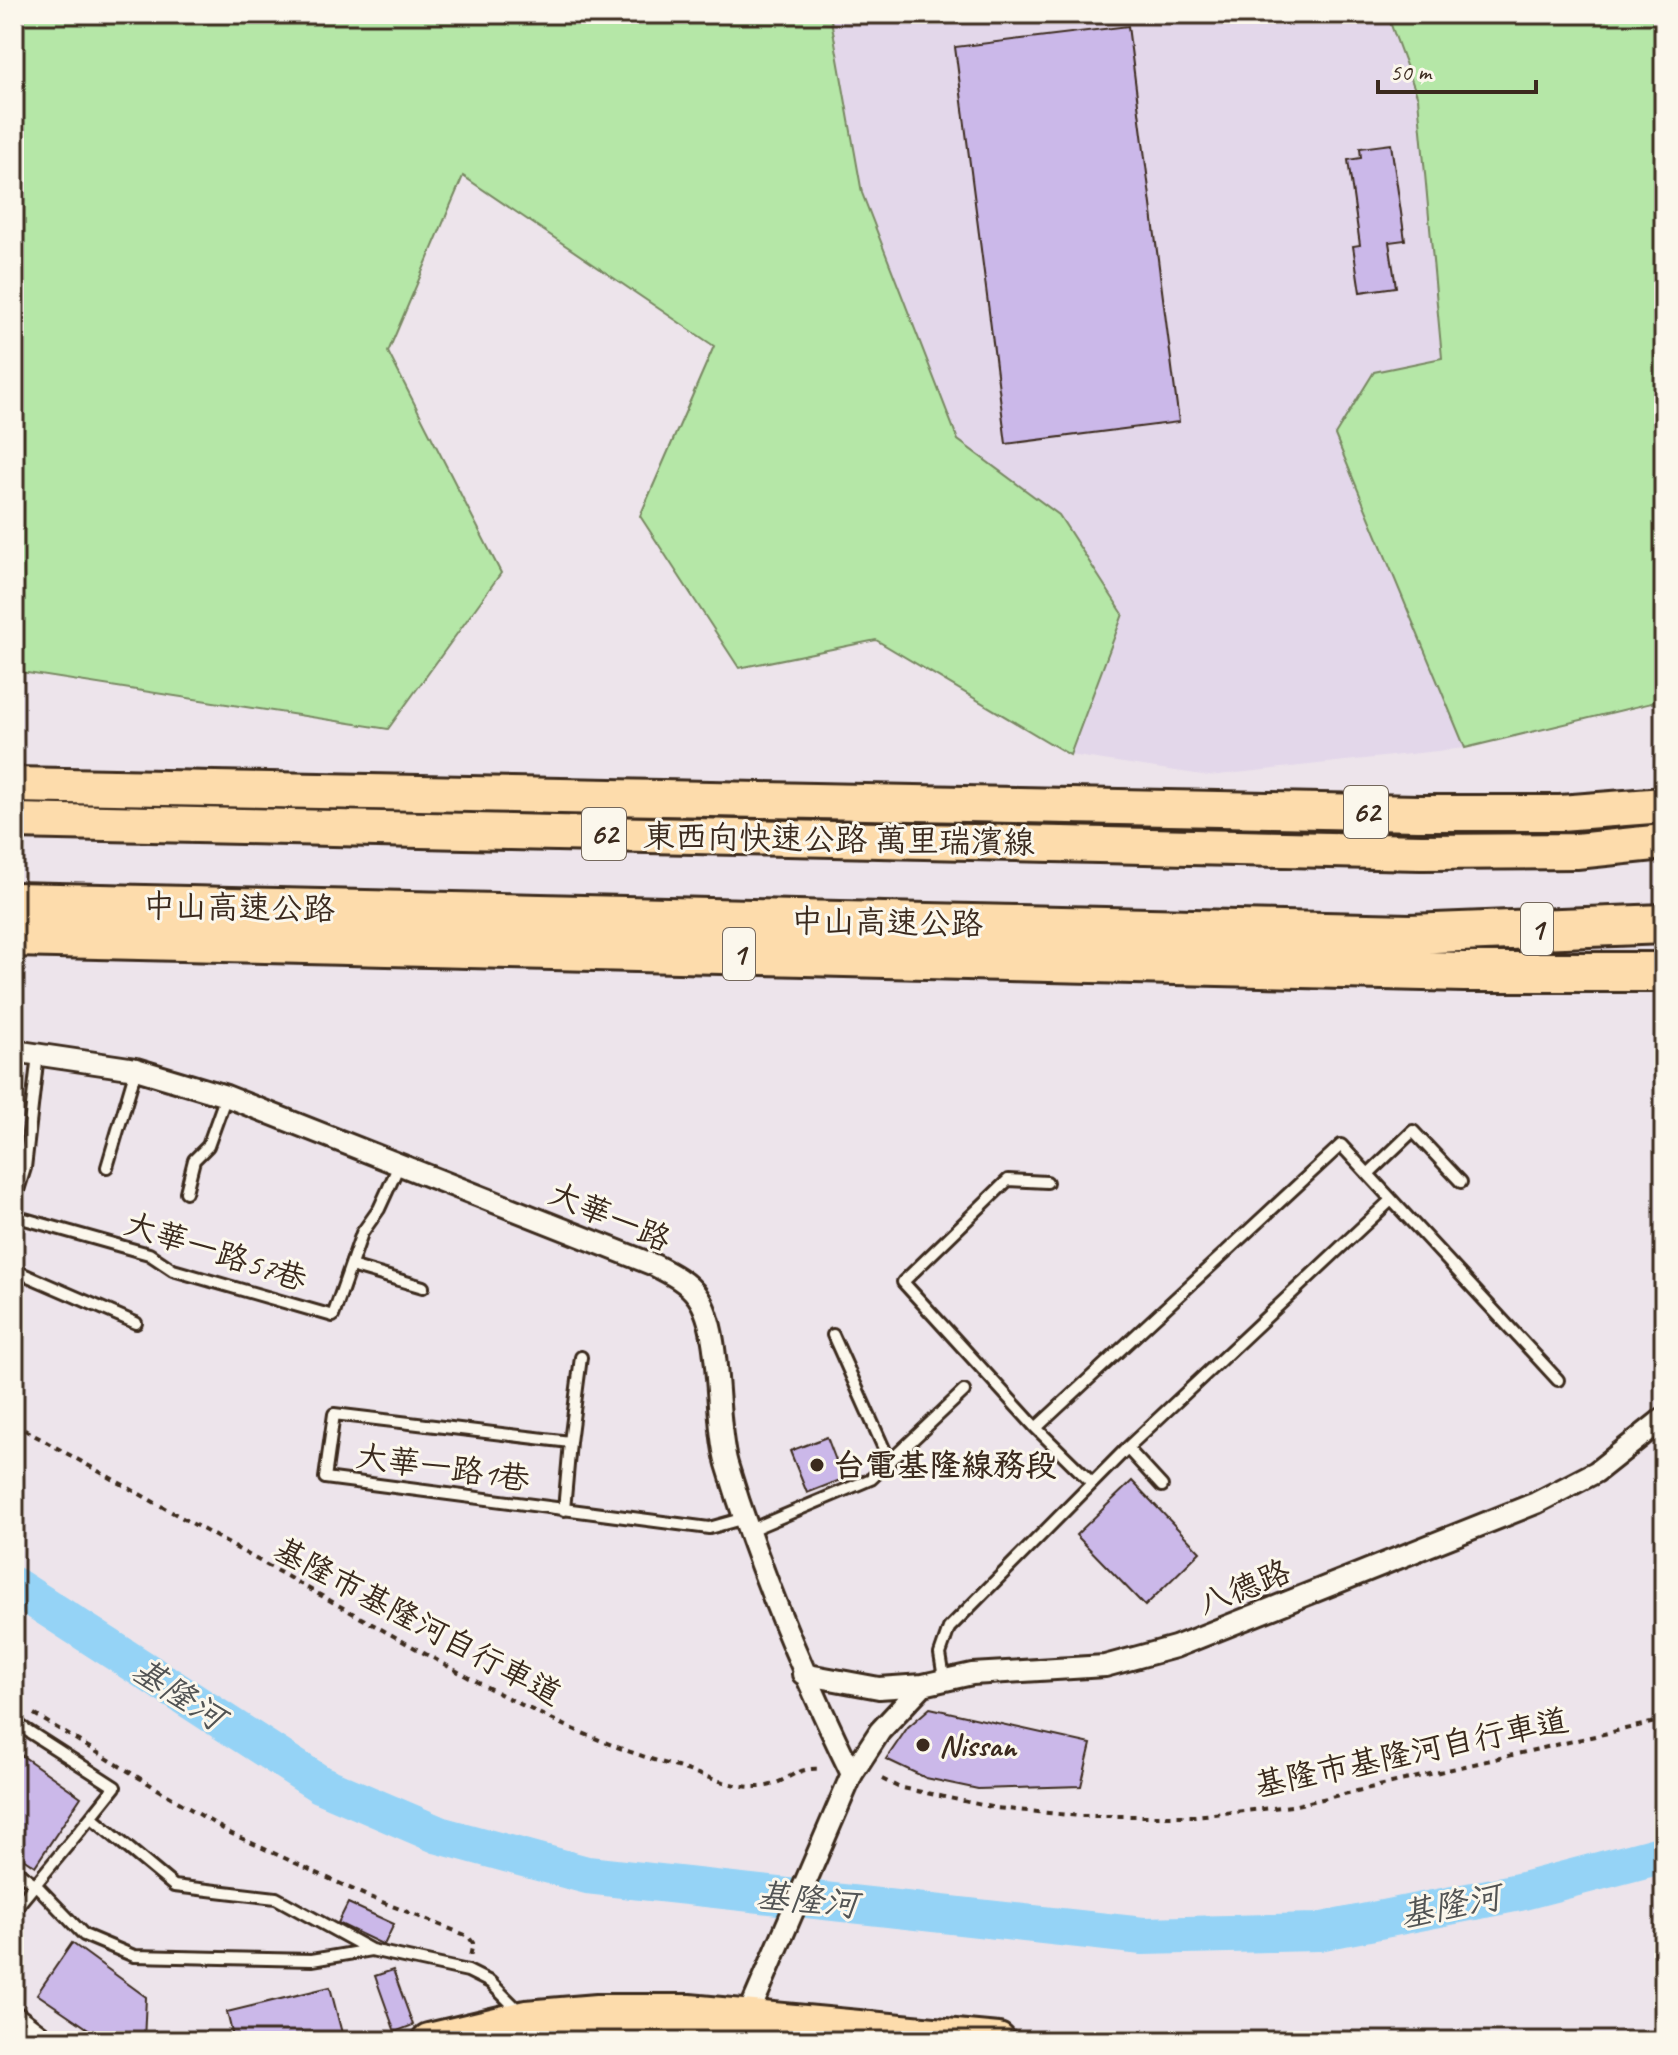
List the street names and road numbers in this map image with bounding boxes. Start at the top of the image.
road number: 62 [1344,786,1388,838]
road number: 62 [582,808,626,860]
street label: 東西向快速公路 萬里瑞濱線 [643,816,1035,863]
street label: 中山高速公路 [143,885,335,930]
street label: 中山高速公路 [791,900,983,945]
road number: 1 [1521,903,1553,955]
road number: 1 [723,928,755,980]
street label: 大華一路 [543,1173,677,1260]
street label: 大華一路57巷 [120,1203,312,1300]
street label: 大華一路1巷 [354,1435,532,1500]
street label: 基隆市基隆河自行車道 [267,1528,569,1715]
street label: 八德路 [1192,1550,1296,1624]
street label: 基隆市基隆河自行車道 [1250,1699,1572,1806]

